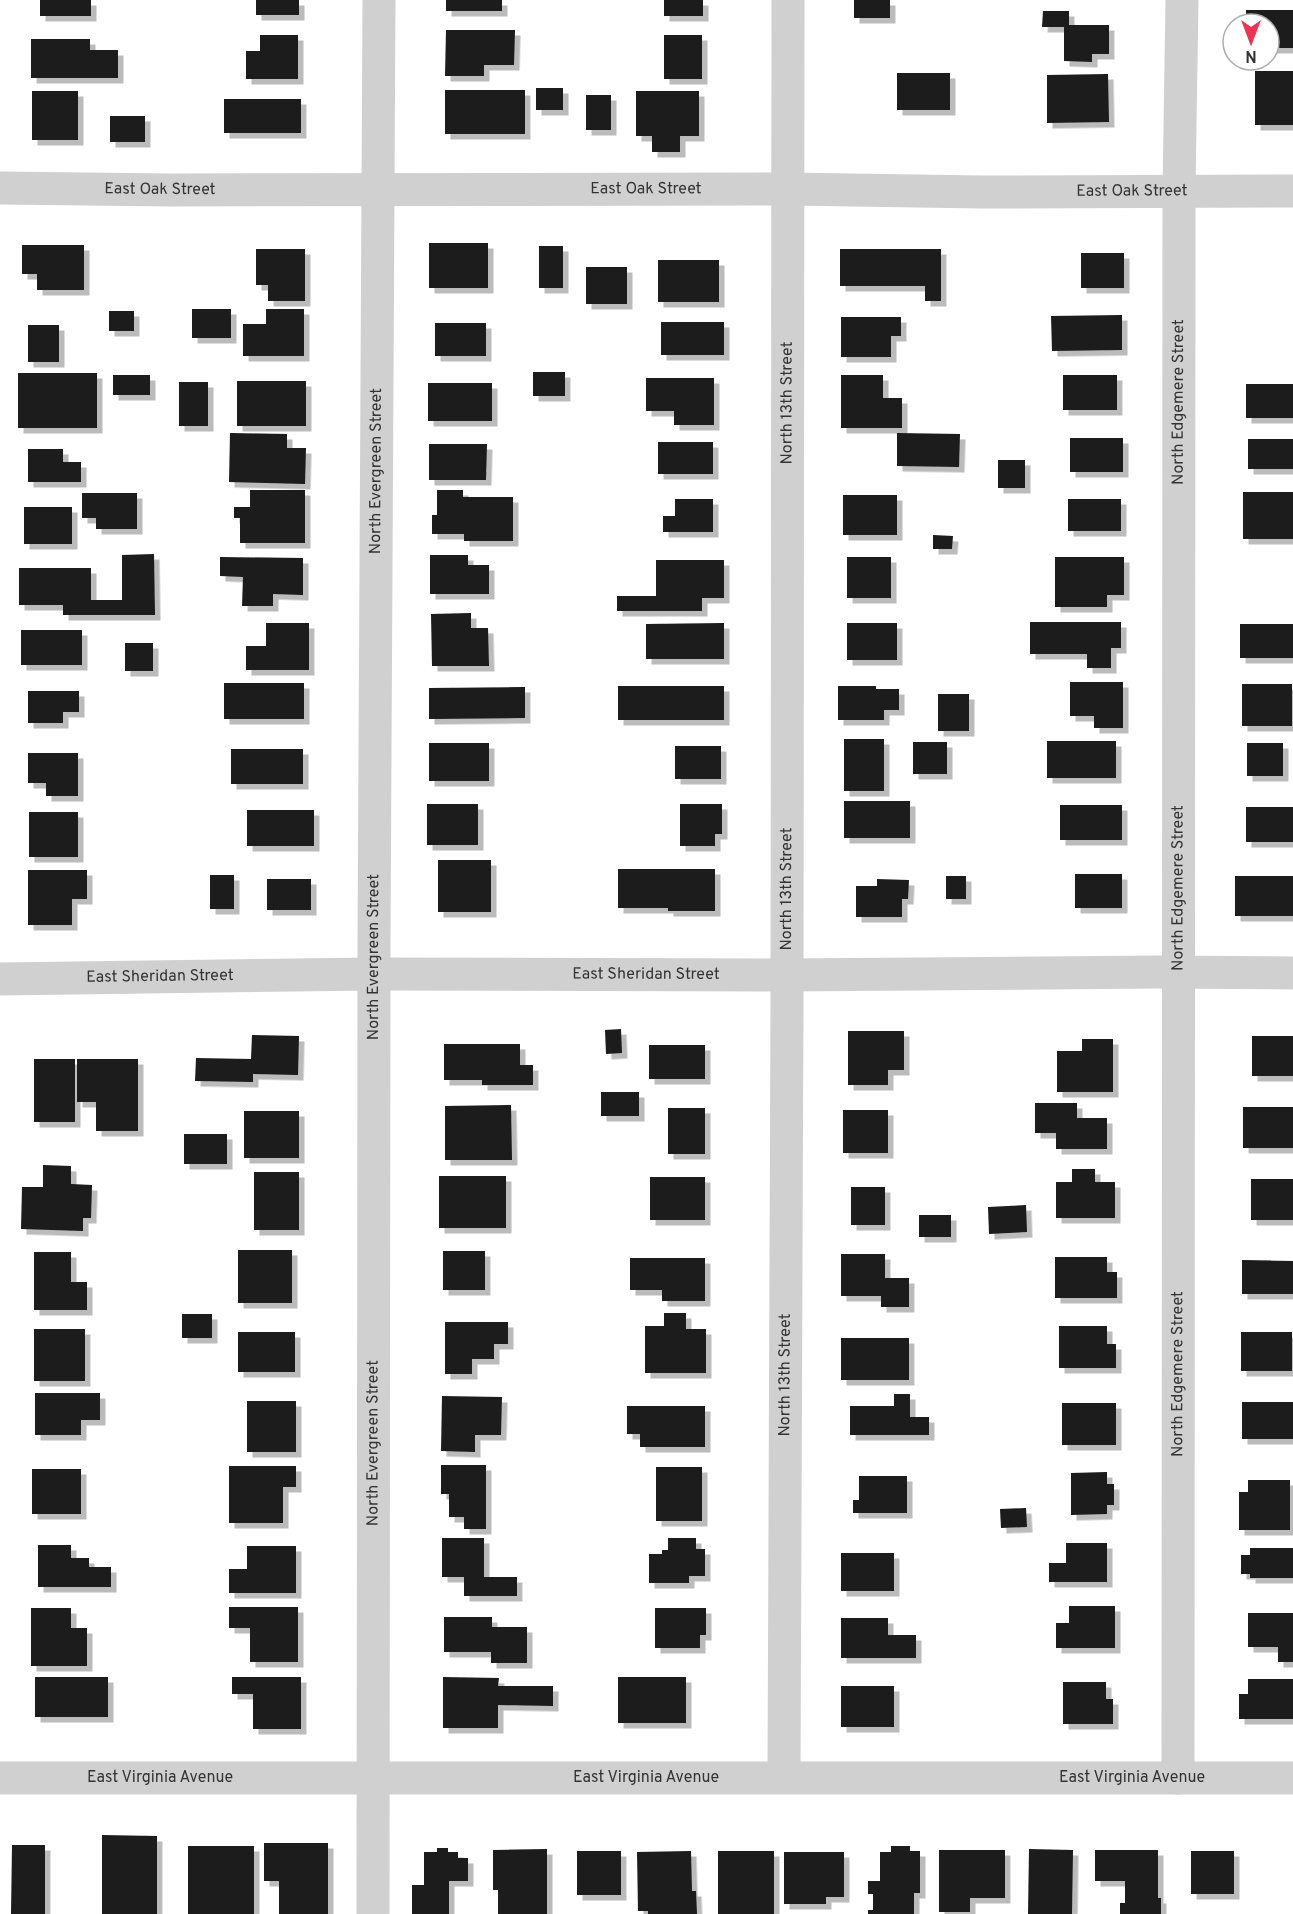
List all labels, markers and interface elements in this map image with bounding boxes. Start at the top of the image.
north arrow [1221,12,1281,72]
text: N [1245,45,1257,65]
street label: East Oak Street [104,179,216,200]
street label: East Oak Street [590,179,702,199]
street label: East Oak Street [1076,181,1188,202]
street label: North Edgemere Street [1169,319,1189,485]
street label: North 13th Street [778,341,798,465]
street label: North Evergreen Street [366,388,387,554]
street label: North Edgemere Street [1169,805,1189,971]
street label: North 13th Street [777,827,797,951]
street label: North Evergreen Street [364,874,384,1040]
street label: East Sheridan Street [572,964,720,985]
street label: East Sheridan Street [86,966,234,988]
street label: North Edgemere Street [1168,1291,1188,1457]
street label: North 13th Street [775,1313,796,1437]
street label: North Evergreen Street [363,1360,384,1526]
street label: East Virginia Avenue [87,1768,233,1788]
street label: East Virginia Avenue [573,1768,719,1788]
street label: East Virginia Avenue [1059,1768,1205,1788]

